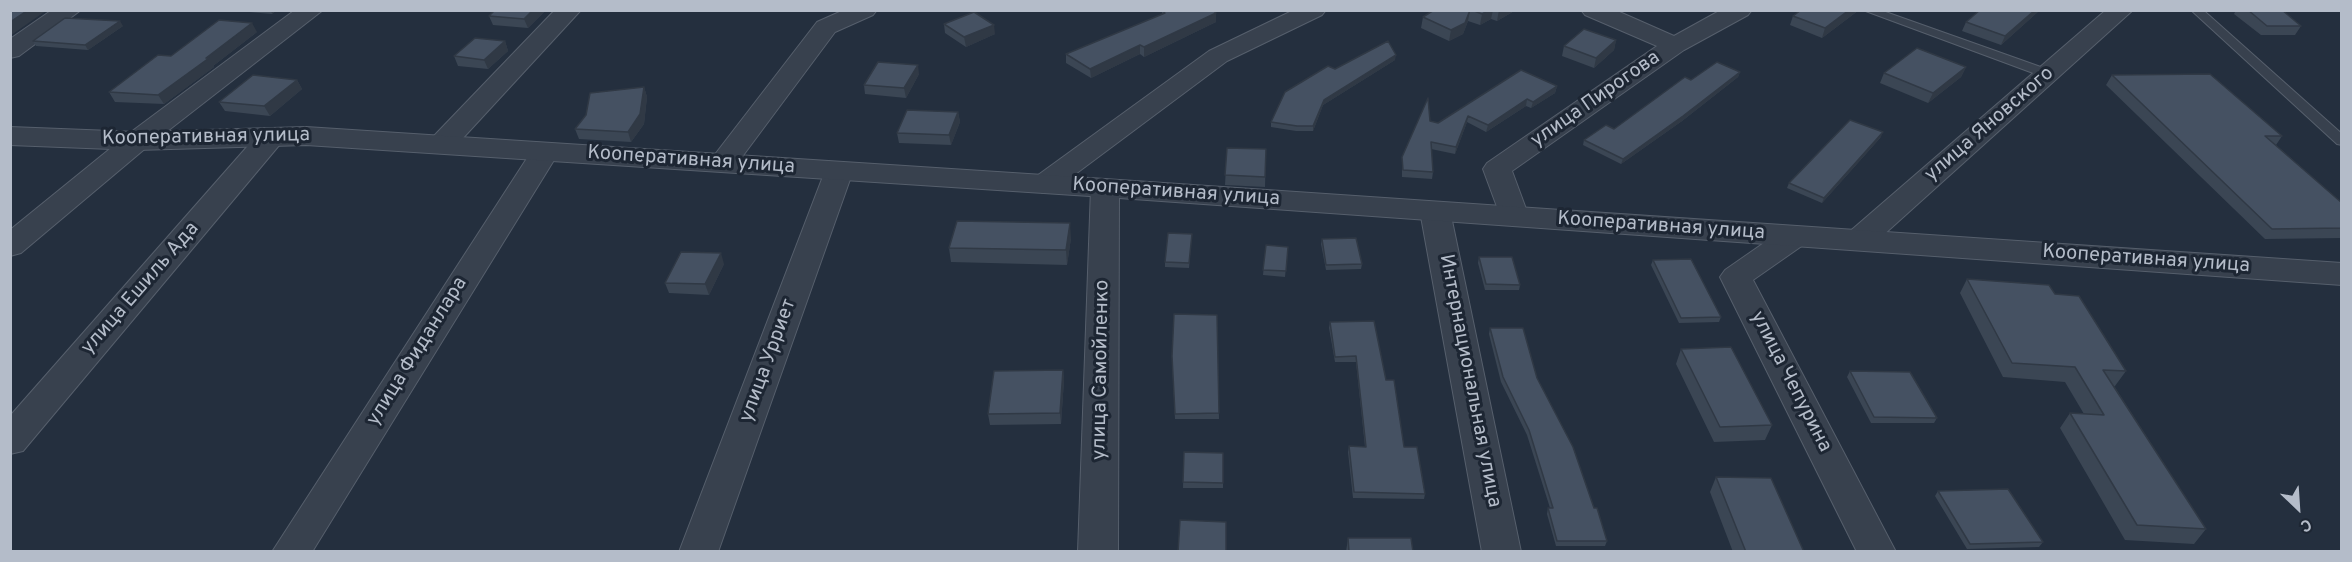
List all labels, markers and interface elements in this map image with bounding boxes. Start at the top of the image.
street label: улица Пирогова [1527,47,1665,153]
street label: улица Яновского [1921,62,2059,188]
street label: Кооперативная улица [102,124,310,152]
street label: Кооперативная улица [586,142,796,180]
street label: Кооперативная улица [1071,174,1281,212]
street label: Кооперативная улица [1556,208,1766,246]
street label: улица Ешиль Ада [77,218,205,360]
street label: Кооперативная улица [2041,241,2251,279]
street label: Интернациональная улица [1433,252,1505,510]
street label: улица Фиданлара [363,273,473,431]
street label: улица Самойленко [1088,280,1116,460]
street label: улица Урриет [736,296,802,426]
street label: улица Чепурина [1744,308,1836,456]
north arrow [2268,478,2328,538]
text: С [2297,513,2314,536]

